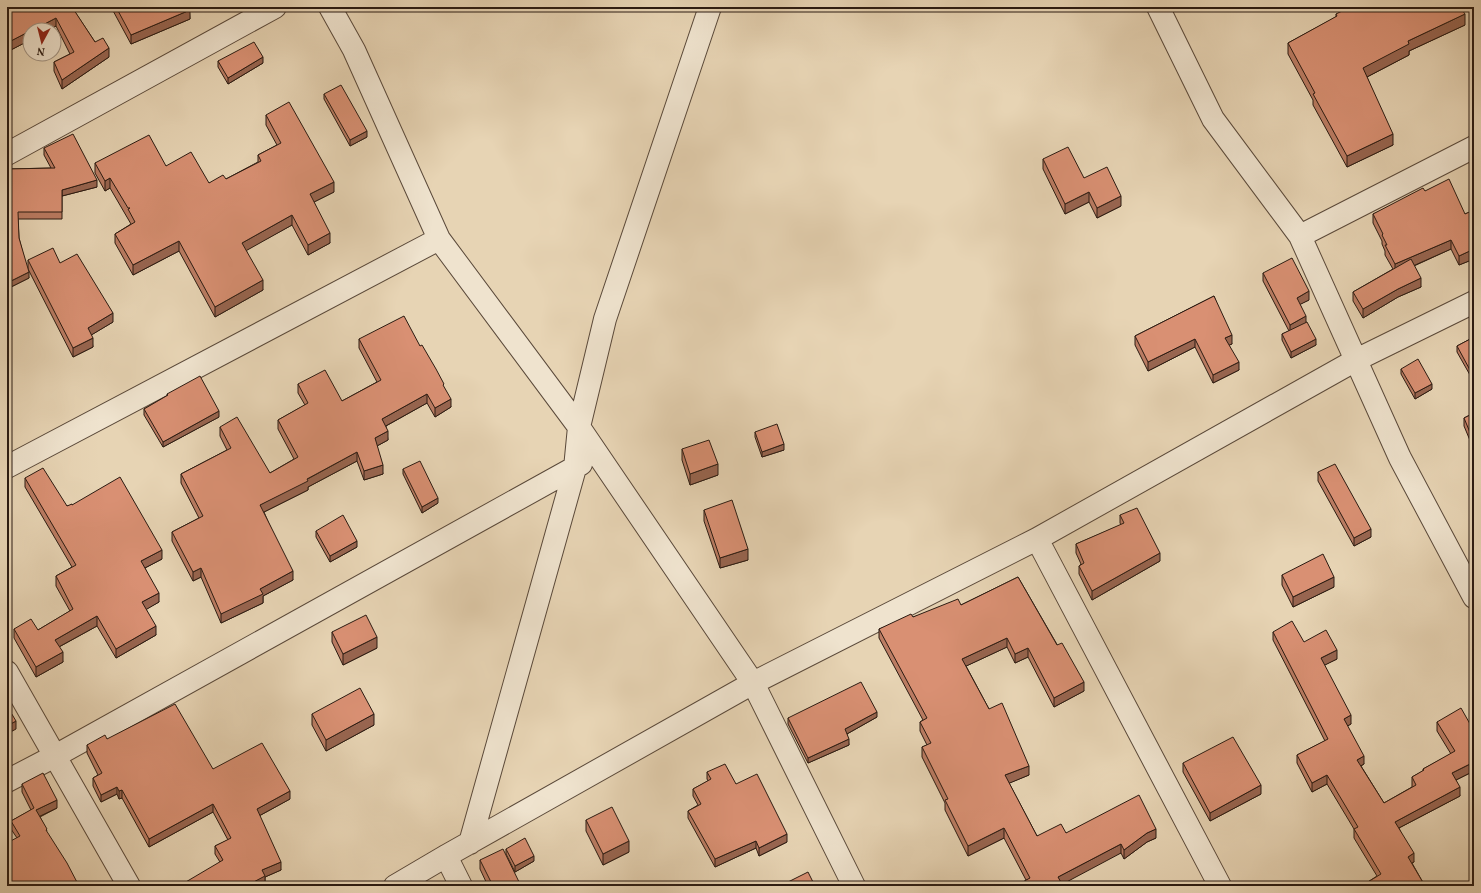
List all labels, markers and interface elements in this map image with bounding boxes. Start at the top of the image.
north arrow [22,22,62,62]
text: N [36,43,46,58]

